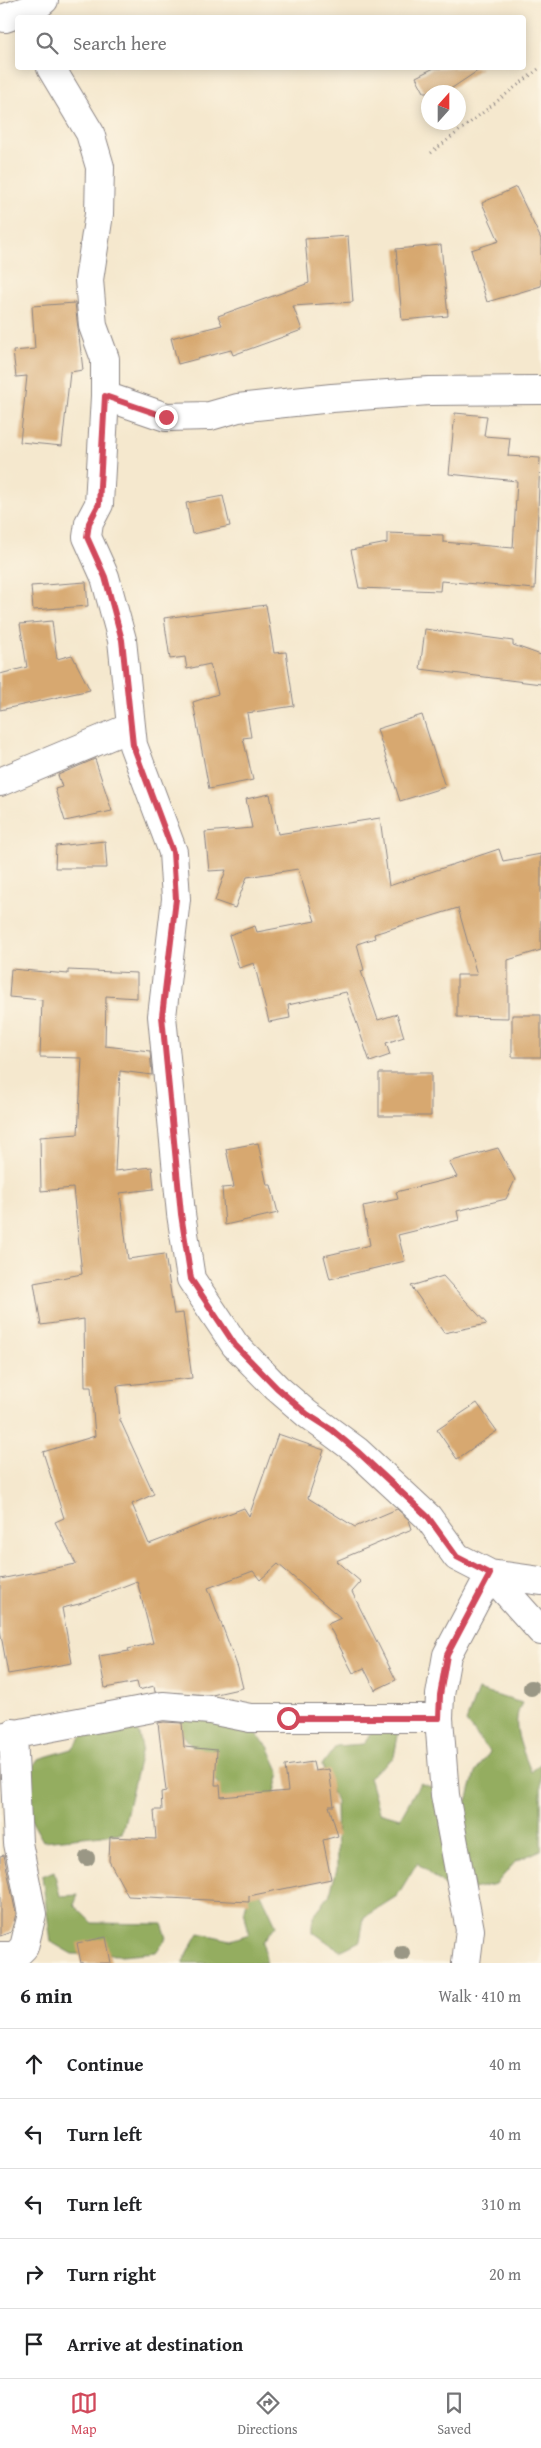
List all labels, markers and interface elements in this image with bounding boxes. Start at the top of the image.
search box [15,15,526,70]
icon: search [33,29,61,57]
text: Search here [73,29,167,57]
north arrow [421,85,466,130]
route end [155,406,178,429]
route start [277,1707,300,1730]
text: 6 min [20,1980,72,2011]
text: Walk · 410 m [438,1984,521,2008]
icon: ahead [20,2050,48,2078]
text: Continue [67,2050,144,2078]
text: 40 m [489,2052,521,2076]
icon: left [20,2120,48,2148]
text: Turn left [67,2120,142,2148]
text: 40 m [489,2122,521,2146]
icon: left [20,2190,48,2218]
text: Turn left [67,2190,142,2218]
text: 310 m [481,2192,521,2216]
icon: right [20,2260,48,2288]
text: Turn right [67,2260,156,2288]
text: 20 m [489,2262,521,2286]
icon: arrive [20,2330,48,2358]
text: Arrive at destination [67,2330,243,2358]
tab: Map [70,2389,98,2439]
tab: Directions [237,2389,298,2439]
tab: Saved [437,2389,471,2439]

